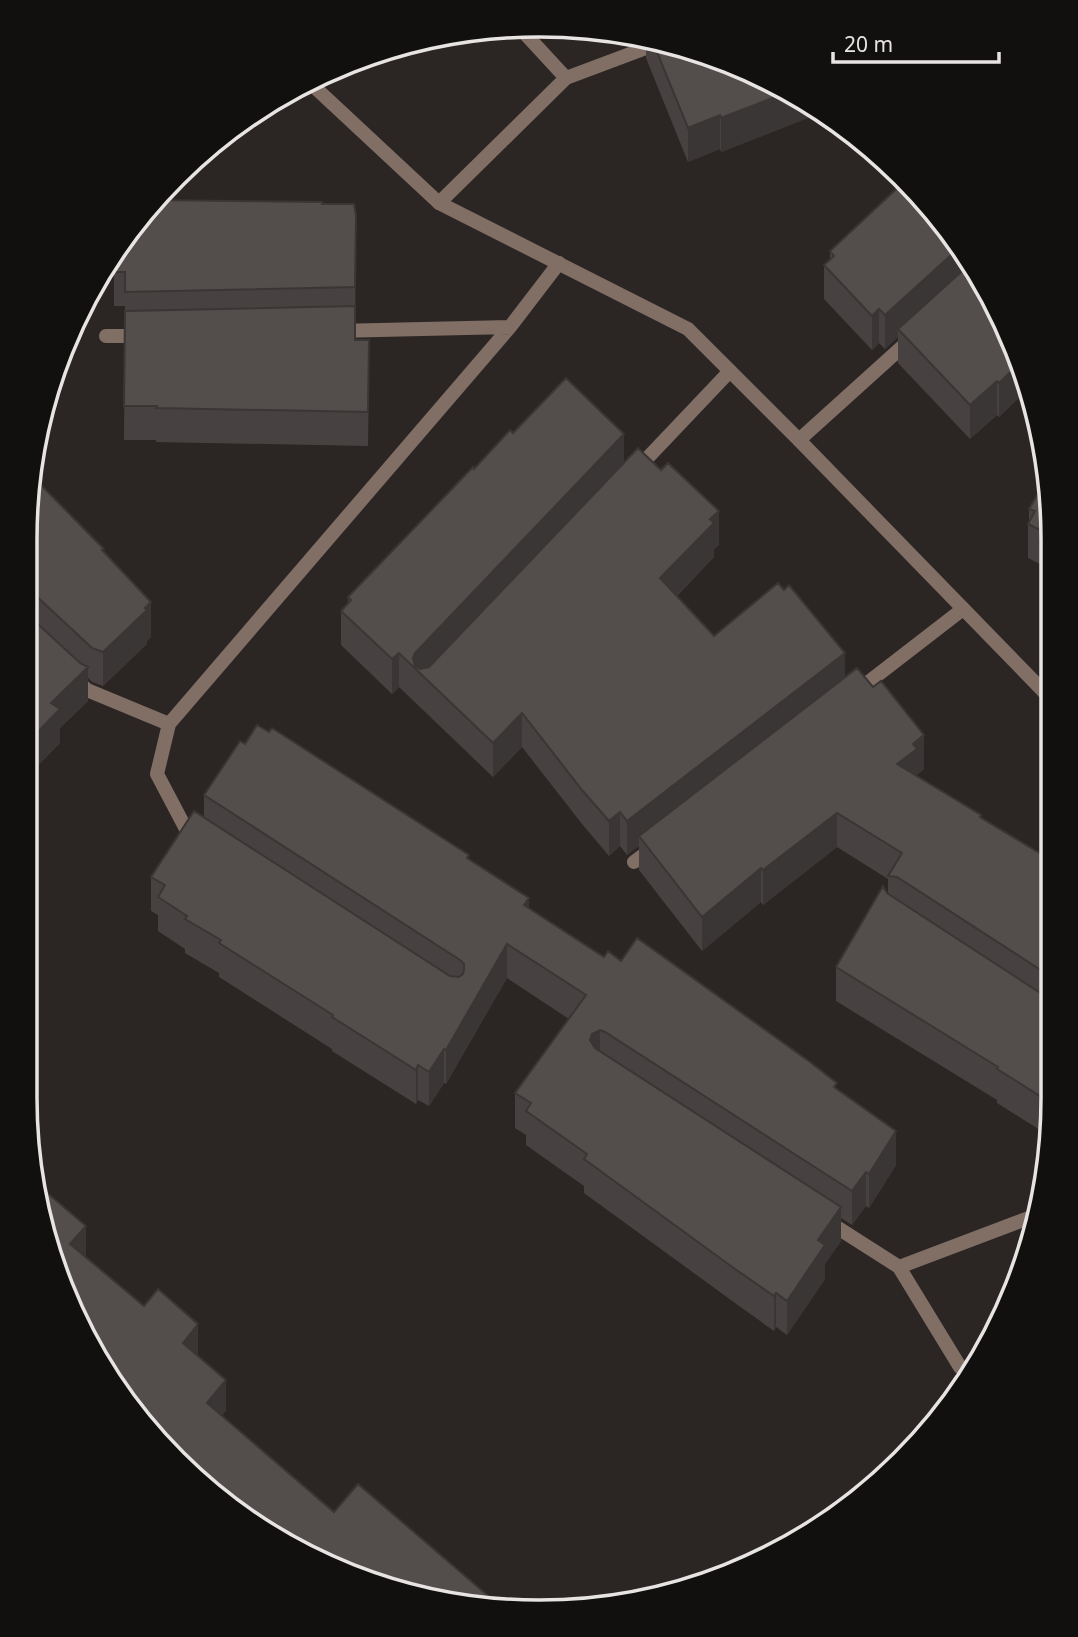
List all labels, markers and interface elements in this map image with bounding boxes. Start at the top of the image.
scale bar [833,21,999,65]
text: 20 m [844,30,893,58]

